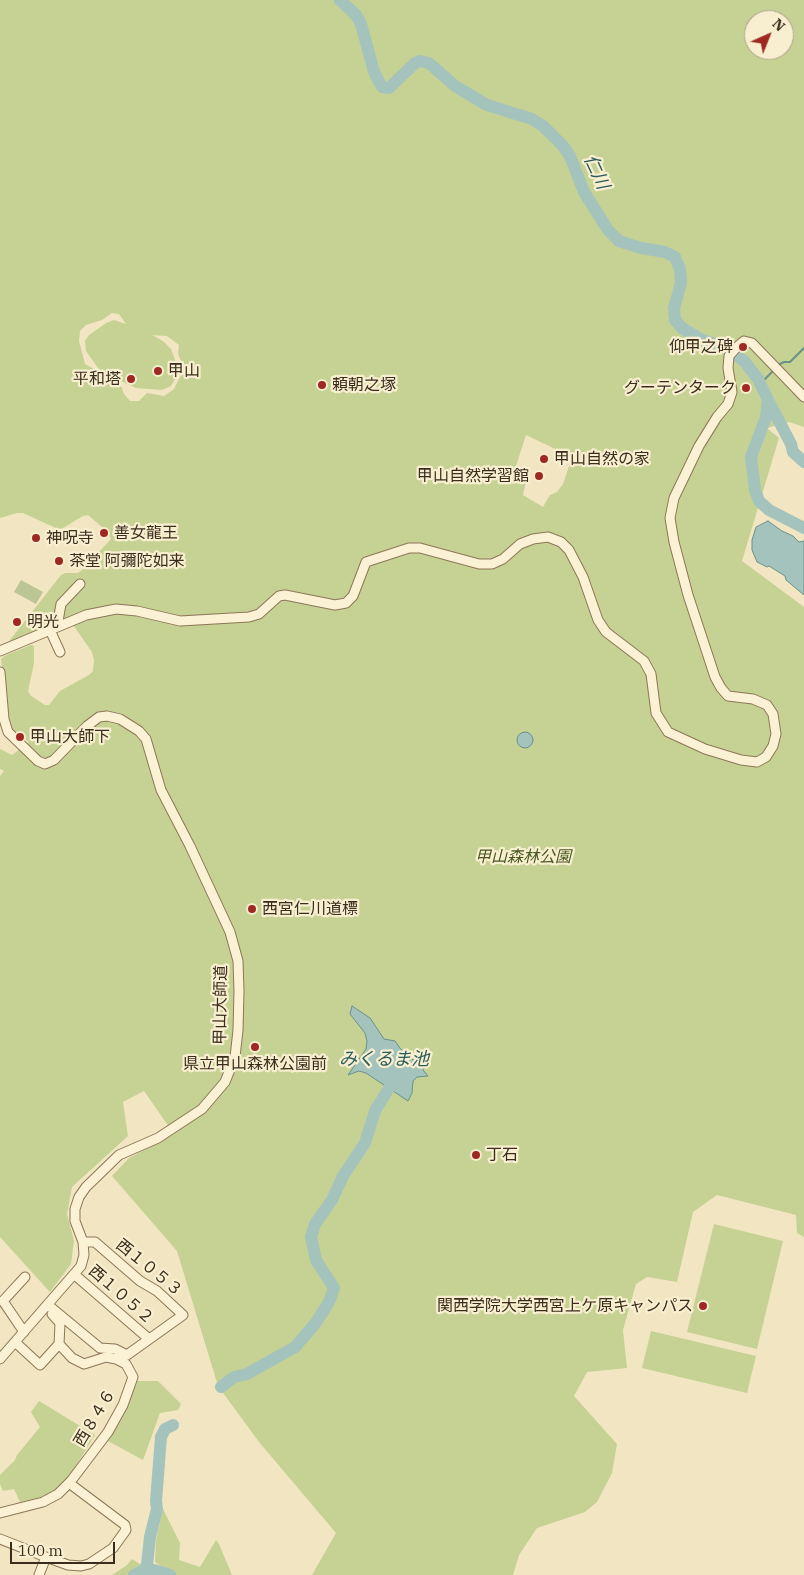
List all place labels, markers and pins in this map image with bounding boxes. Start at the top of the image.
place label: 仰甲之碑 [669,337,733,357]
marker: 仰甲之碑 [737,341,749,353]
place label: 甲山 [168,361,200,381]
marker: 甲山 [152,365,164,377]
place label: 平和塔 [73,369,121,389]
marker: 平和塔 [125,373,137,385]
place label: 頼朝之塚 [332,375,396,395]
place label: グーテンターク [624,378,736,398]
marker: 頼朝之塚 [316,379,328,391]
marker: グーテンターク [740,382,752,394]
place label: 甲山自然の家 [554,449,650,469]
marker: 甲山自然の家 [538,453,550,465]
place label: 甲山自然学習館 [417,466,529,486]
marker: 甲山自然学習館 [533,470,545,482]
place label: 善女龍王 [114,523,178,543]
marker: 善女龍王 [98,527,110,539]
place label: 神呪寺 [46,528,94,548]
marker: 神呪寺 [30,532,42,544]
place label: 茶堂 阿彌陀如来 [69,551,185,571]
marker: 茶堂 阿彌陀如来 [53,555,65,567]
place label: 明光 [27,612,59,632]
marker: 明光 [11,616,23,628]
place label: 甲山大師下 [30,727,110,747]
marker: 甲山大師下 [14,731,26,743]
place label: 西宮仁川道標 [262,899,358,919]
marker: 西宮仁川道標 [246,903,258,915]
marker: 県立甲山森林公園前 [249,1041,261,1053]
place label: 県立甲山森林公園前 [183,1054,327,1074]
place label: 丁石 [486,1145,518,1165]
marker: 丁石 [470,1149,482,1161]
place label: 関西学院大学西宮上ケ原キャンパス [437,1296,693,1316]
marker: 関西学院大学西宮上ケ原キャンパス [697,1300,709,1312]

